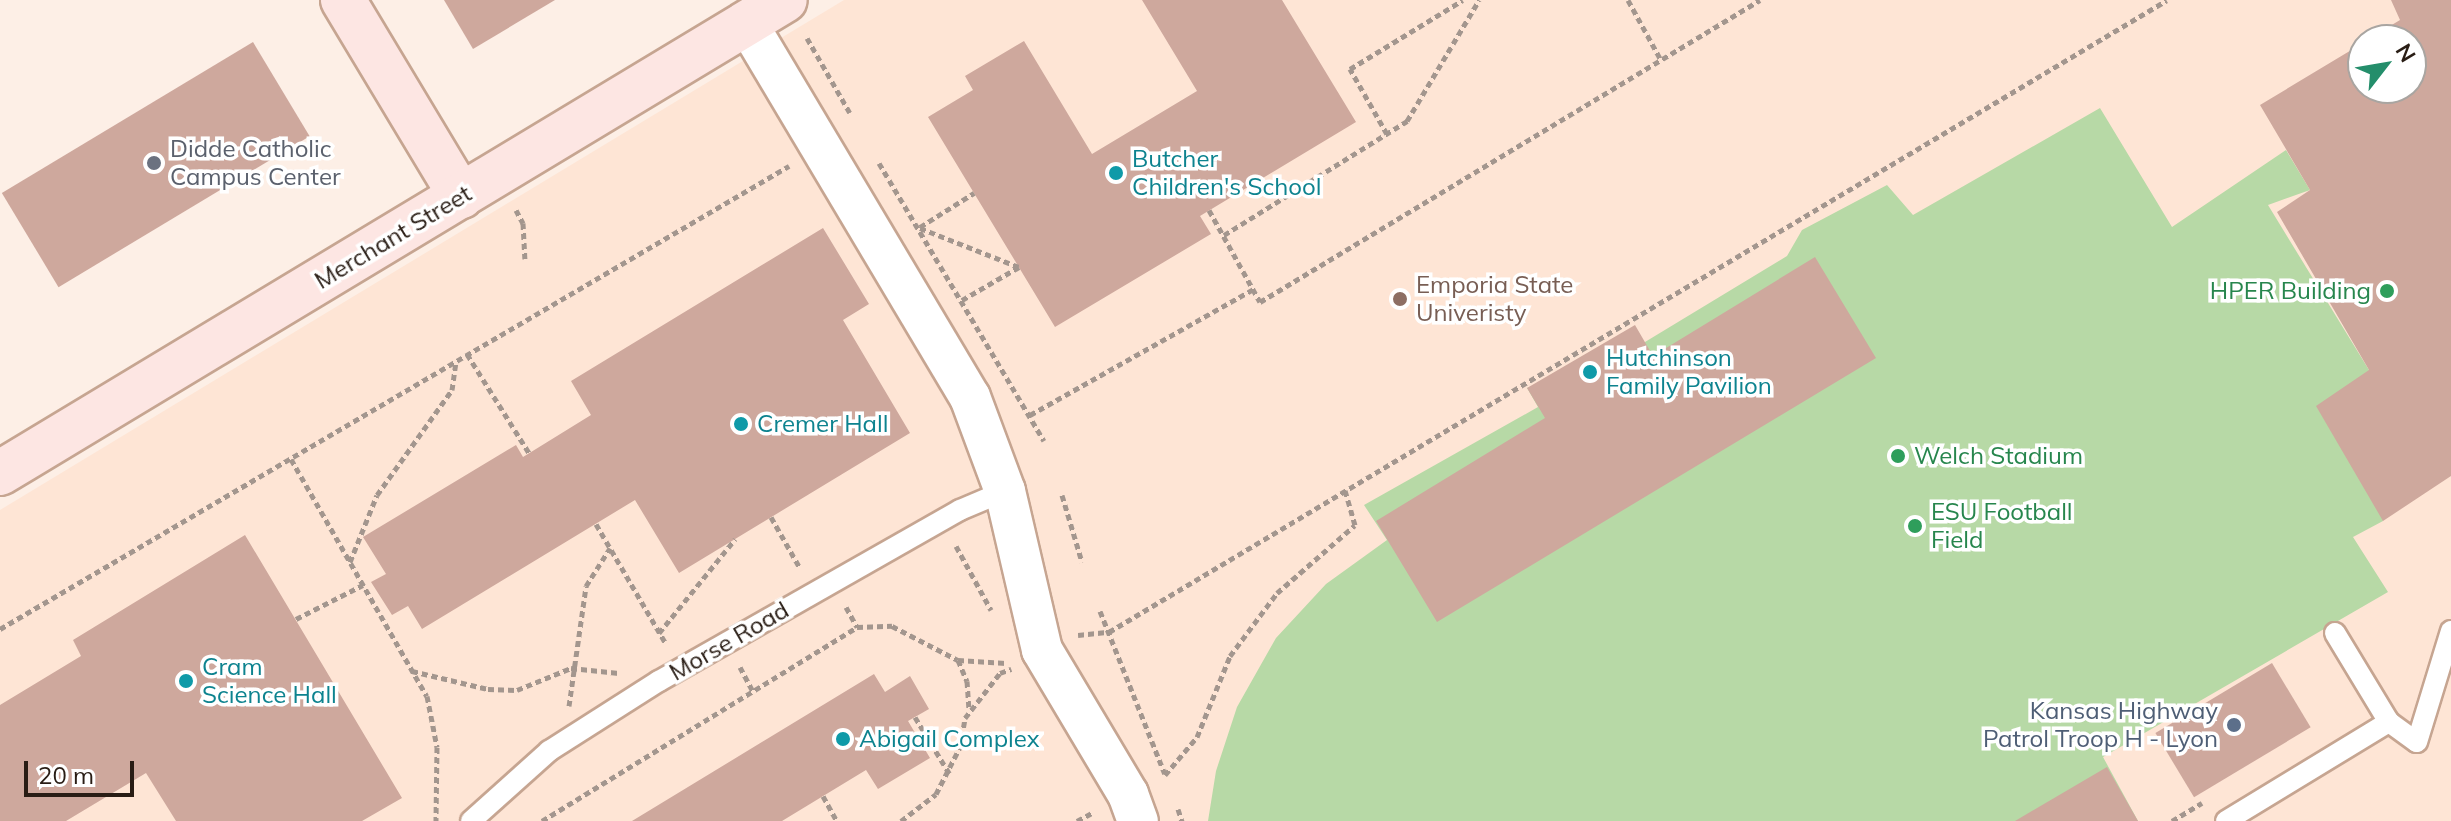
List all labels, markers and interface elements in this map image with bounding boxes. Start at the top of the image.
north arrow [2347,24,2427,104]
text: N [2390,38,2422,67]
place label: Didde Catholic Campus Center [170,135,341,191]
place label: Butcher Children's School [1132,145,1321,201]
marker: Didde Catholic Campus Center [145,154,163,172]
marker: Butcher Children's School [1107,164,1125,182]
street label: Merchant Street [309,179,477,295]
place label: Emporia State Univeristy [1416,271,1573,327]
place label: HPER Building [2210,277,2371,305]
marker: HPER Building [2378,282,2396,300]
marker: Emporia State Univeristy [1391,290,1409,308]
place label: Hutchinson Family Pavilion [1606,344,1772,400]
marker: Hutchinson Family Pavilion [1581,363,1599,381]
place label: Cremer Hall [757,410,888,438]
marker: Cremer Hall [732,415,750,433]
place label: Welch Stadium [1914,442,2083,470]
marker: Welch Stadium [1889,447,1907,465]
place label: ESU Football Field [1931,498,2073,554]
marker: ESU Football Field [1906,517,1924,535]
street label: Morse Road [664,595,794,687]
place label: Cram Science Hall [202,653,337,709]
marker: Cram Science Hall [177,672,195,690]
place label: Kansas Highway Patrol Troop H - Lyon [1983,697,2218,753]
marker: Kansas Highway Patrol Troop H - Lyon [2225,716,2243,734]
place label: Abigail Complex [859,725,1040,753]
marker: Abigail Complex [834,730,852,748]
scale bar [28,745,138,795]
text: 20 m [38,760,94,790]

